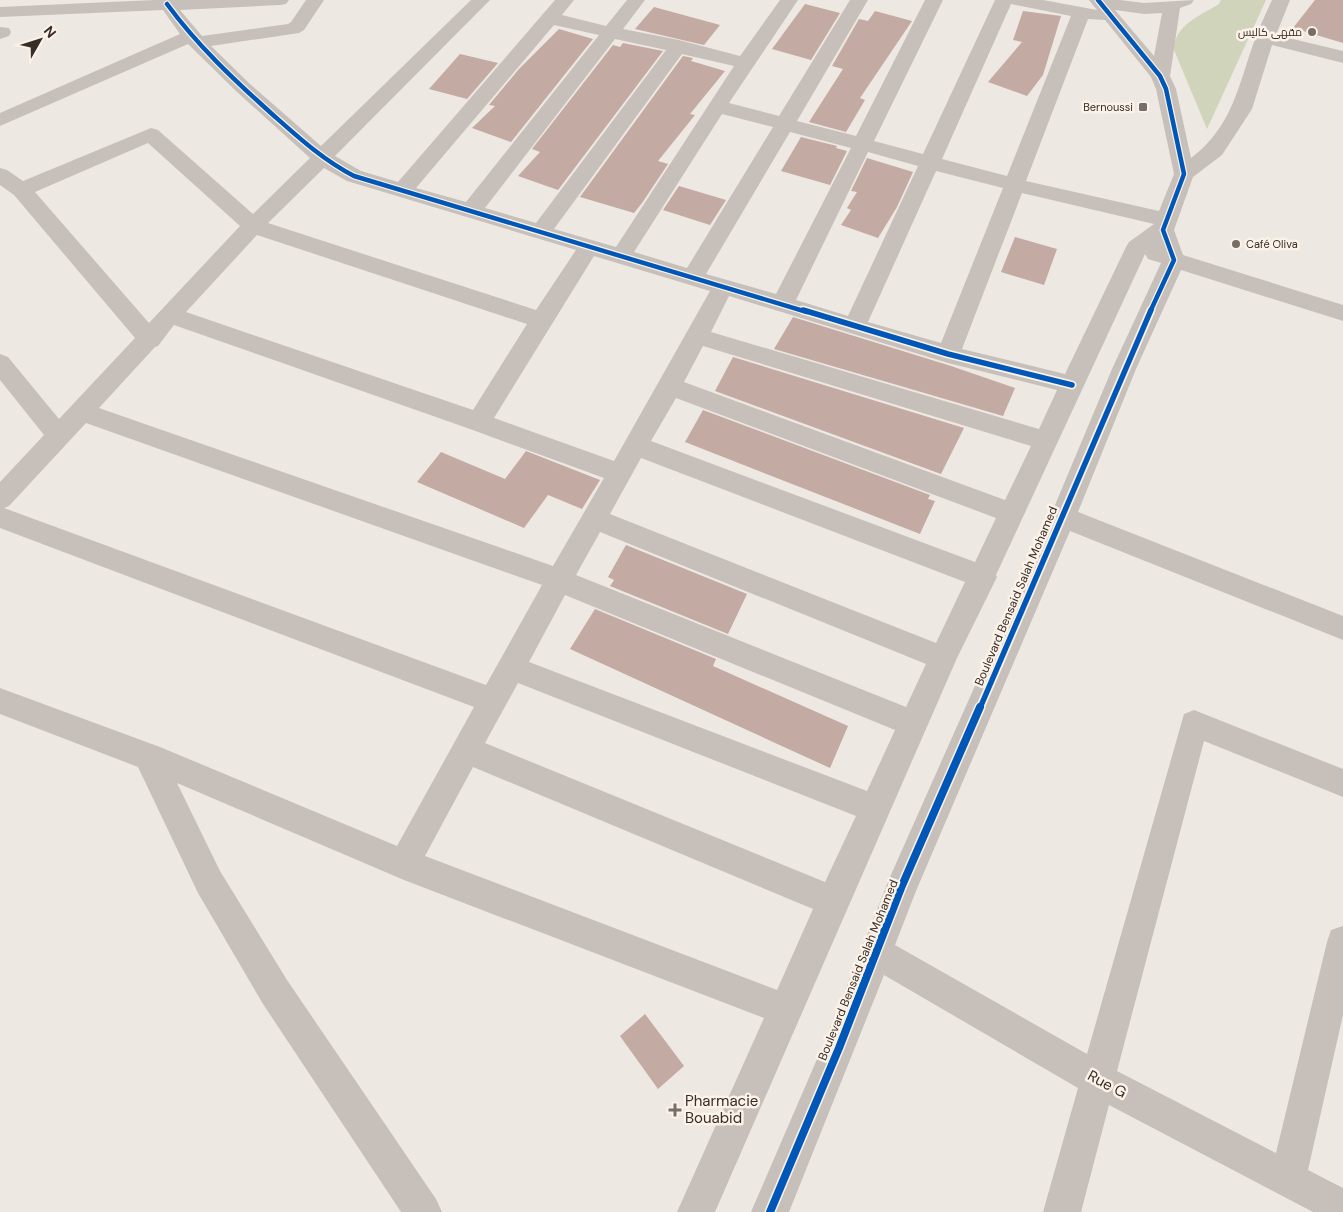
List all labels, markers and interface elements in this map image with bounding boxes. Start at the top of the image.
north arrow [15,15,65,65]
text: N [40,22,60,41]
place label: مقهى كاليس [1238,25,1302,39]
marker: مقهى كاليس [1306,26,1318,38]
place label: Bernoussi [1083,100,1133,114]
marker: Bernoussi [1137,101,1149,113]
place label: Café Oliva [1246,237,1298,251]
marker: Café Oliva [1230,238,1242,250]
street label: Boulevard Bensaid Salah Mohamed [971,504,1061,688]
street label: Boulevard Bensaid Salah Mohamed [814,877,902,1063]
street label: Rue G [1084,1065,1130,1103]
place label: Pharmacie Bouabid [685,1091,758,1128]
marker: Pharmacie Bouabid [669,1104,681,1116]

